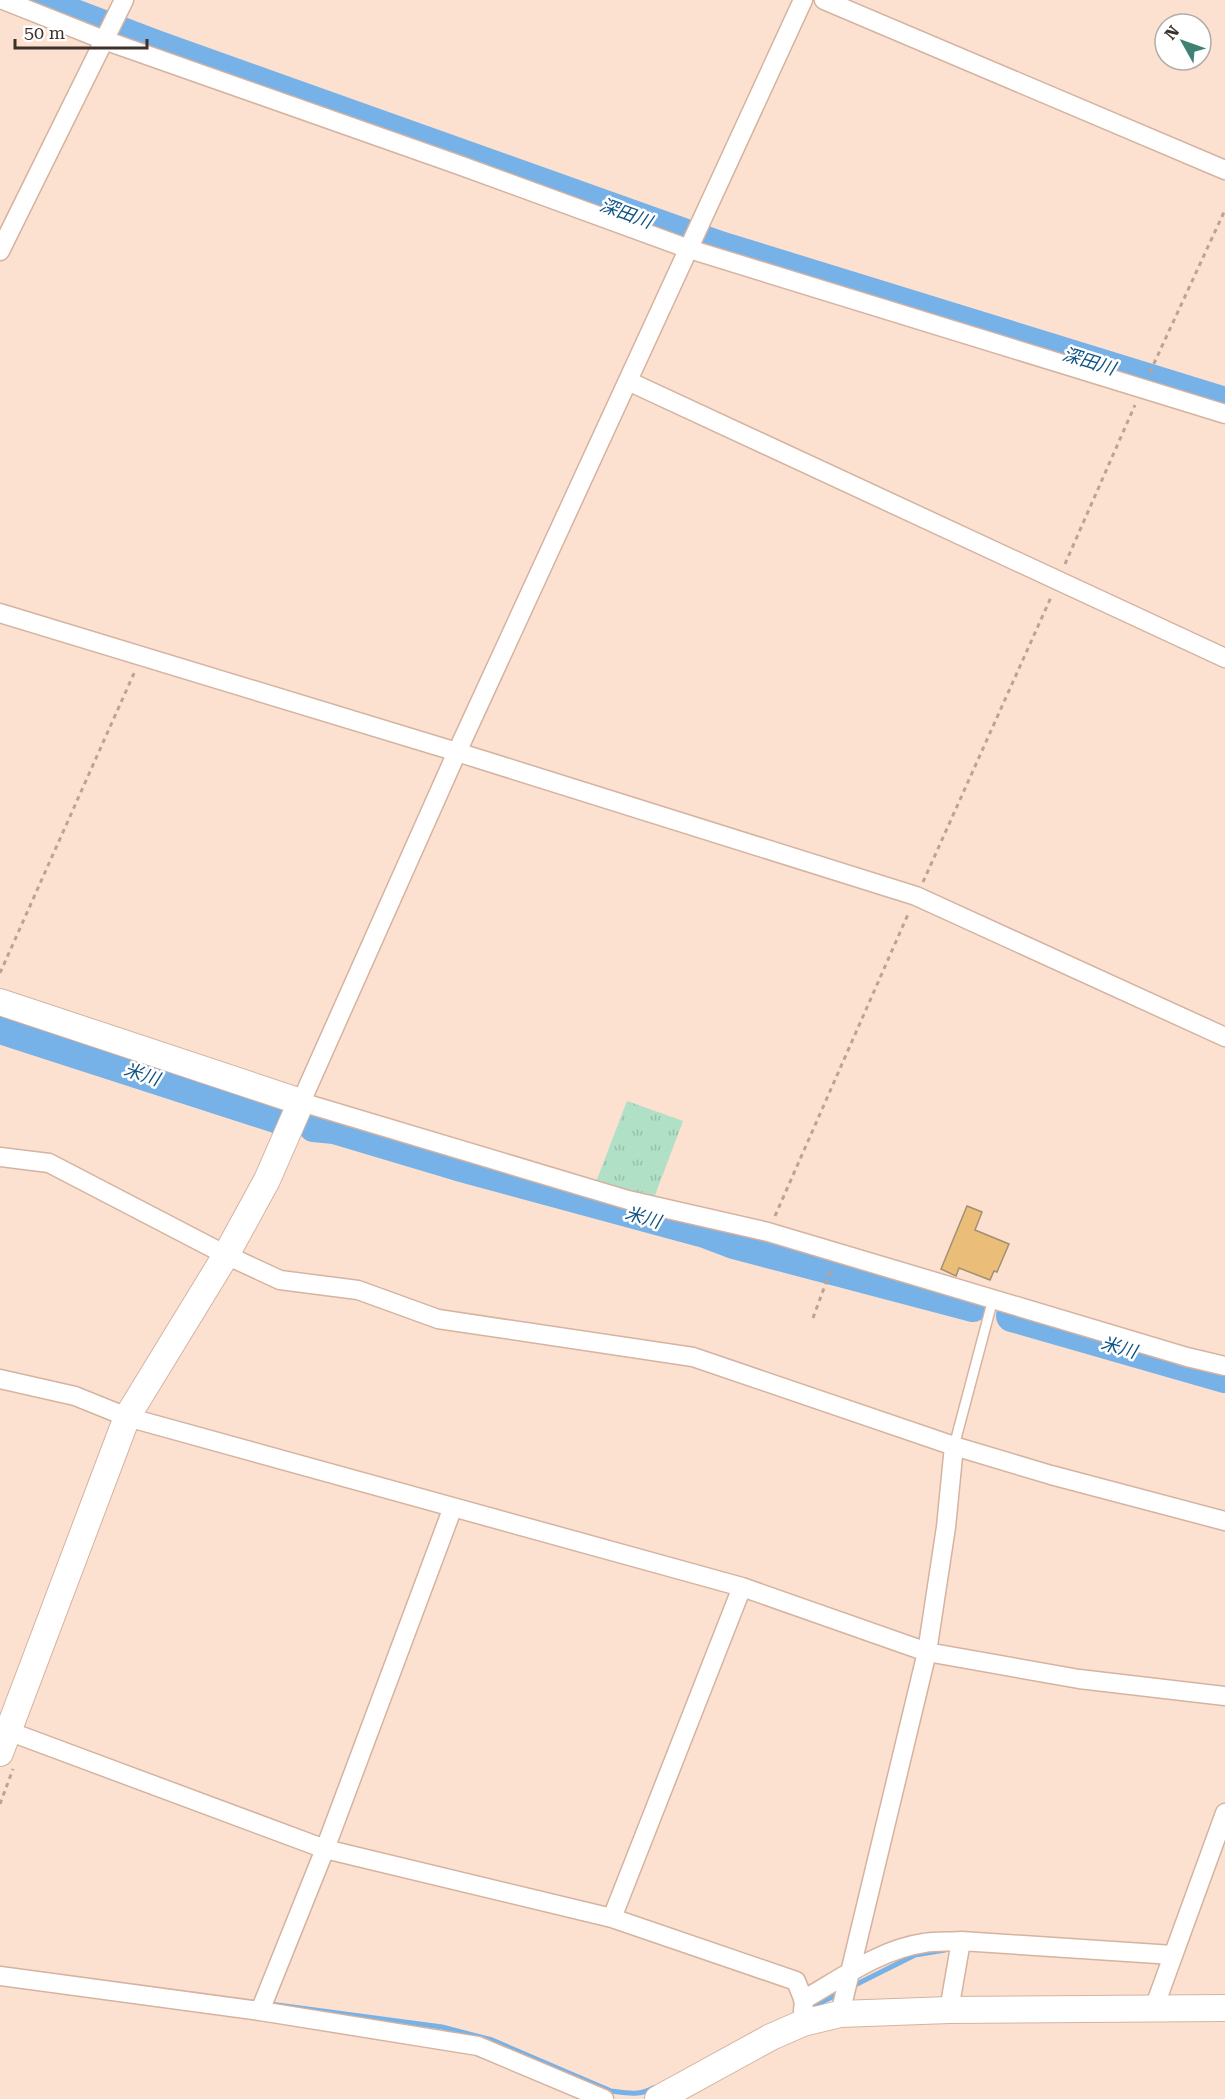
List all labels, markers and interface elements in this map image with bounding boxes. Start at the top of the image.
scale bar [15,12,147,50]
north arrow [1153,12,1213,72]
text: 50 m [24,22,65,43]
text: N [1161,22,1183,44]
water label: 深田川 [597,194,657,233]
water label: 深田川 [1060,343,1120,380]
water label: 米川 [122,1058,164,1090]
water label: 米川 [623,1202,665,1233]
water label: 米川 [1099,1332,1141,1363]

